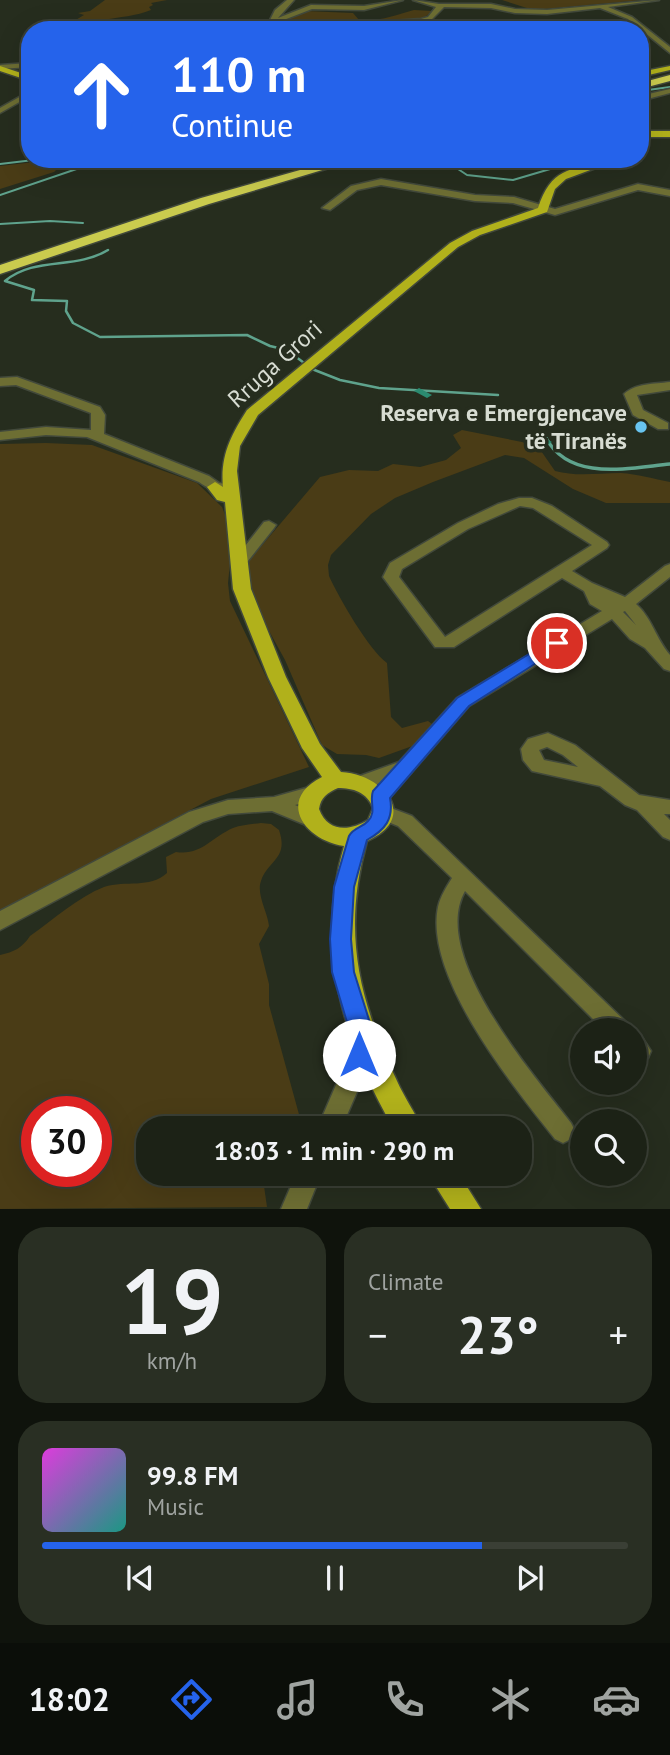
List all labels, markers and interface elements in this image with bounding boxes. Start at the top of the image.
text: 110 m [171,42,306,106]
icon: ahead [56,49,147,140]
text: Continue [171,104,293,146]
street label: Rruga Grori [221,313,328,414]
place label: Reserva e Emergjencave të Tiranës [380,397,627,456]
marker: Reserva e Emergjencave të Tiranës [633,419,649,435]
pin [527,613,587,673]
icon: arrive [538,624,576,662]
position arrow [322,1018,396,1092]
map controls [570,1018,647,1186]
button: sound [570,1018,647,1095]
speed limit sign: 30 [21,1096,112,1187]
button: search [570,1109,647,1186]
text: 18:03 · 1 min · 290 m [214,1134,454,1167]
text: 19 [120,1241,224,1359]
text: Climate [368,1267,443,1296]
text: 23° [457,1301,539,1368]
text: − [368,1310,387,1359]
text: + [609,1310,628,1359]
text: km/h [147,1346,197,1375]
text: 99.8 FM [147,1459,238,1492]
text: Music [147,1492,204,1521]
icon: previous [121,1559,159,1597]
icon: pause [316,1559,354,1597]
icon: next [511,1559,549,1597]
icon: directions [167,1675,216,1724]
icon: music [273,1675,322,1724]
icon: phone [380,1675,429,1724]
icon: climate [486,1675,535,1724]
icon: car [592,1675,641,1724]
text: 18:02 [29,1678,110,1720]

